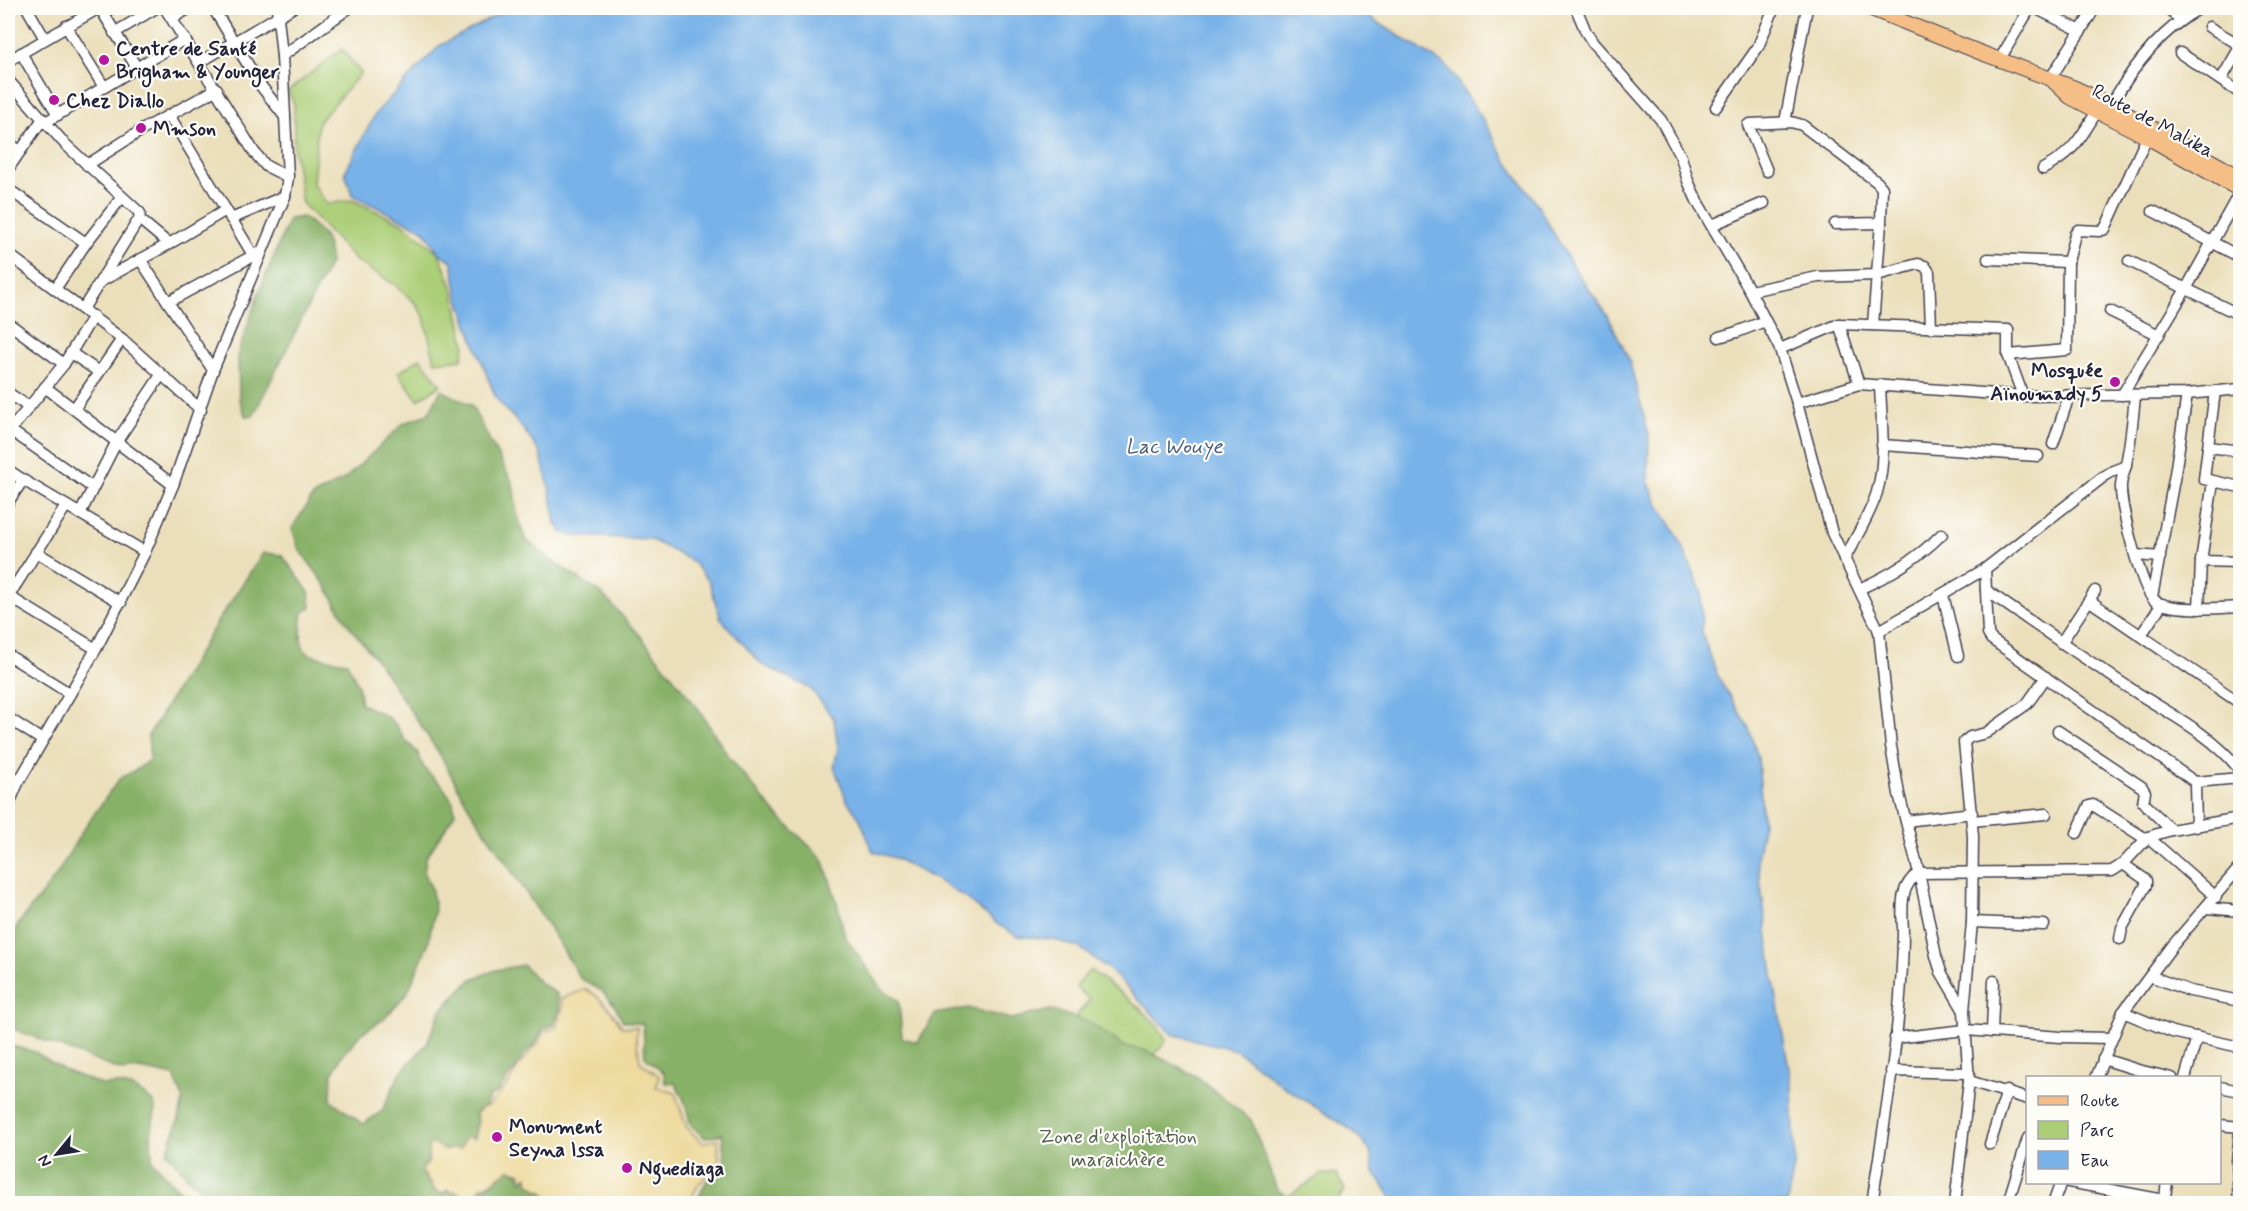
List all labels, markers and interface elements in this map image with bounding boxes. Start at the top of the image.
place label: Centre de Santé Brigham & Younger [116,36,280,88]
marker: Centre de Santé Brigham & Younger [97,53,111,67]
street label: Route de Malika [2087,78,2218,165]
place label: Chez Diallo [66,88,164,115]
marker: Chez Diallo [47,93,61,107]
place label: Mmson [153,116,216,143]
marker: Mmson [134,121,148,135]
place label: Mosquée Aïnoumady 5 [1990,358,2103,408]
marker: Mosquée Aïnoumady 5 [2108,375,2122,389]
water label: Lac Wouye [1126,433,1223,461]
legend [2026,1076,2221,1184]
text: Route [2080,1089,2119,1113]
place label: Monument Seyna Issa [509,1114,604,1164]
text: Parc [2080,1119,2114,1143]
north arrow [27,1124,87,1184]
park label: Zone d'exploitation maraichère [1039,1124,1197,1174]
marker: Monument Seyna Issa [490,1130,504,1144]
text: Eau [2080,1149,2109,1173]
text: N [34,1151,57,1171]
place label: Nguediaga [639,1156,724,1185]
marker: Nguediaga [620,1161,634,1175]

